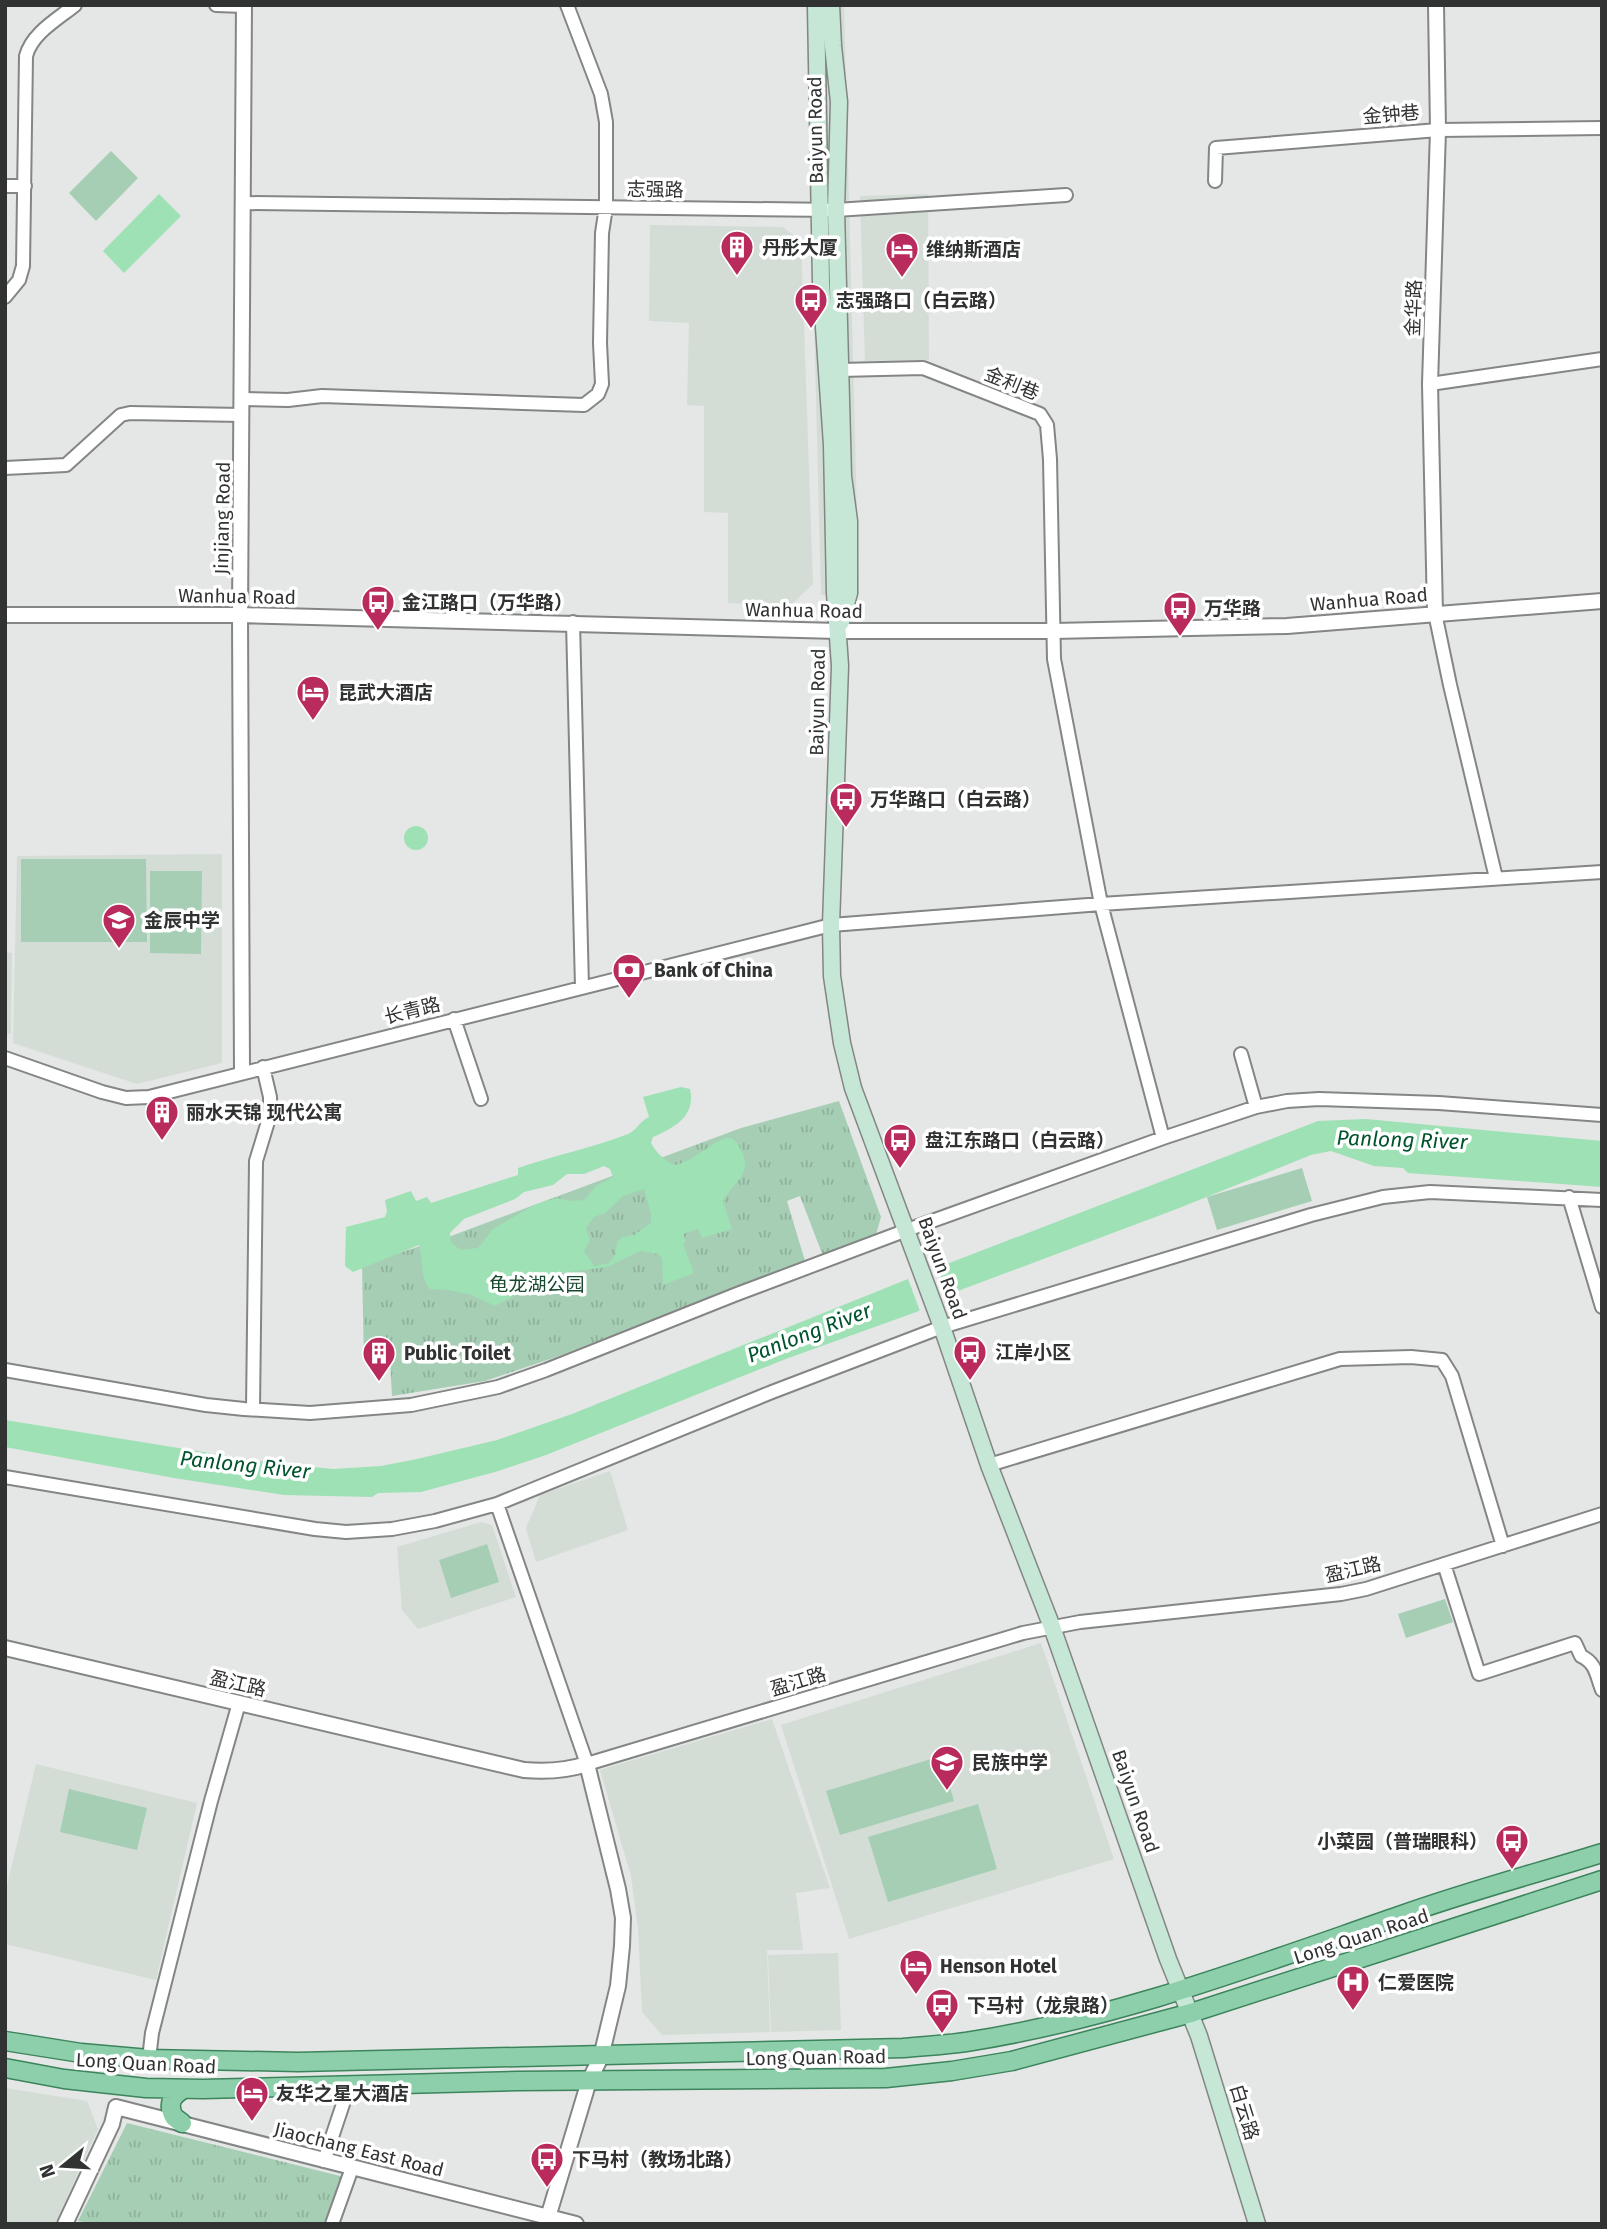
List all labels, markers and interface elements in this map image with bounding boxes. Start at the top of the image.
street label: Baiyun Road [803,76,828,184]
street label: 金钟巷 [1362,101,1420,128]
street label: 志强路 [626,178,684,201]
building icon: 丹彤大厦 [718,228,756,277]
hotel icon: 维纳斯酒店 [883,230,921,279]
place label: 丹彤大厦 [762,236,838,259]
place label: 维纳斯酒店 [926,238,1021,261]
street label: 金华路 [1401,279,1426,337]
bus stop icon: 志强路口（白云路） [792,281,830,330]
place label: 志强路口（白云路） [836,289,1007,312]
street label: 金利巷 [981,362,1043,405]
street label: Jinjiang Road [210,461,235,575]
bus stop icon: 金江路口（万华路） [359,583,397,632]
street label: Wanhua Road [1309,583,1429,616]
street label: Wanhua Road [178,584,296,609]
bus stop icon: 万华路 [1161,589,1199,638]
place label: 金江路口（万华路） [402,591,573,614]
place label: 万华路 [1204,597,1261,620]
street label: Wanhua Road [745,598,863,623]
street label: Baiyun Road [805,648,830,756]
hotel icon: 昆武大酒店 [294,673,332,722]
place label: 昆武大酒店 [338,681,433,704]
bus stop icon: 万华路口（白云路） [827,780,865,829]
place label: 万华路口（白云路） [870,788,1041,811]
school or university icon: 金辰中学 [100,901,138,950]
place label: 金辰中学 [144,909,220,932]
bank icon: Bank of China [610,951,648,1000]
place label: Bank of China [654,959,773,982]
street label: 长青路 [382,992,443,1029]
building icon: 丽水天锦 现代公寓 [143,1093,181,1142]
place label: 丽水天锦 现代公寓 [186,1101,343,1124]
bus stop icon: 盘江东路口（白云路） [881,1121,919,1170]
water label: Panlong River [1336,1125,1469,1155]
place label: 盘江东路口（白云路） [925,1129,1115,1152]
street label: Baiyun Road [913,1214,972,1323]
park label: 龟龙湖公园 [489,1273,585,1296]
water label: Panlong River [743,1297,876,1369]
bus stop icon: 江岸小区 [951,1333,989,1382]
building icon: Public Toilet [360,1334,398,1383]
place label: 江岸小区 [995,1341,1071,1364]
place label: Public Toilet [404,1342,511,1365]
water label: Panlong River [179,1445,312,1485]
street label: 盈江路 [1323,1552,1383,1587]
street label: 盈江路 [768,1662,829,1701]
street label: 盈江路 [208,1666,268,1701]
school or university icon: 民族中学 [928,1743,966,1792]
street label: Baiyun Road [1107,1747,1164,1856]
place label: 民族中学 [972,1751,1048,1774]
bus stop icon: 小菜园（普瑞眼科） [1493,1822,1531,1871]
place label: 小菜园（普瑞眼科） [1317,1830,1488,1853]
street label: Long Quan Road [1291,1904,1432,1969]
hotel icon: Henson Hotel [897,1947,935,1996]
place label: Henson Hotel [940,1955,1057,1978]
hospital icon: 仁爱医院 [1334,1963,1372,2012]
place label: 仁爱医院 [1378,1971,1454,1994]
bus stop icon: 下马村（龙泉路） [923,1986,961,2035]
place label: 下马村（龙泉路） [967,1994,1119,2017]
street label: Long Quan Road [745,2045,887,2070]
street label: Long Quan Road [75,2048,217,2079]
hotel icon: 友华之星大酒店 [233,2074,271,2123]
place label: 友华之星大酒店 [276,2082,409,2105]
street label: 白云路 [1225,2082,1264,2143]
street label: Jiaochang East Road [272,2117,446,2182]
north arrow [28,2131,98,2201]
bus stop icon: 下马村（教场北路） [528,2140,566,2189]
place label: 下马村（教场北路） [572,2148,743,2171]
text: N [34,2162,60,2181]

